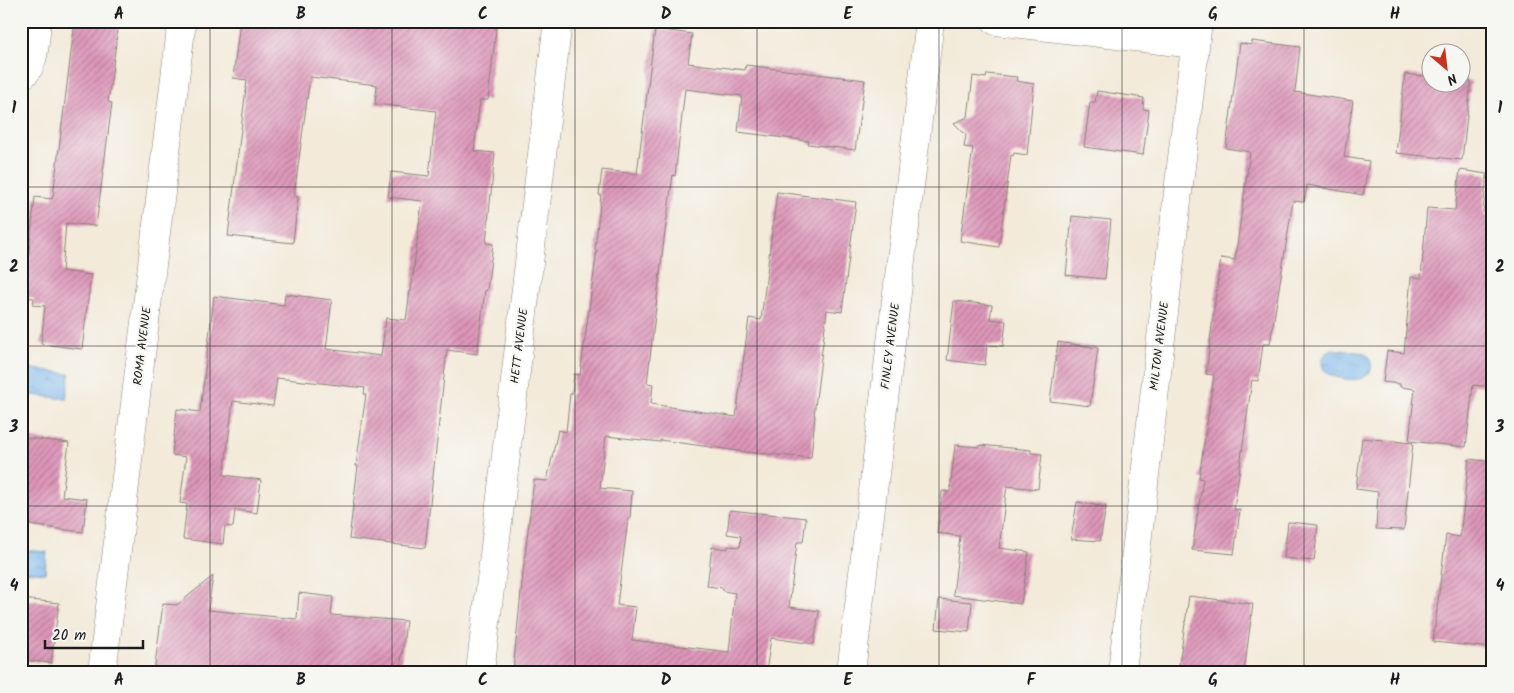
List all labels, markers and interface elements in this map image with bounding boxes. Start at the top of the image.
text: A [114,2,124,27]
text: B [296,2,306,27]
text: C [478,2,488,27]
text: D [661,2,672,27]
text: E [844,2,854,27]
text: F [1027,2,1037,27]
text: G [1208,2,1218,27]
text: H [1390,2,1400,27]
north arrow [1422,42,1472,92]
text: N [1442,67,1461,90]
text: 1 [12,96,17,121]
text: 1 [1498,96,1503,121]
text: 2 [9,255,19,280]
text: 2 [1495,255,1505,280]
street label: MILTON AVENUE [1145,300,1174,392]
street label: FINLEY AVENUE [876,301,905,390]
street label: ROMA AVENUE [128,305,157,386]
street label: HETT AVENUE [505,306,534,385]
text: 3 [9,415,19,440]
text: 3 [1495,415,1505,440]
text: 4 [10,574,19,599]
text: 4 [1496,574,1505,599]
scale bar [45,618,142,650]
text: 20 m [52,624,86,648]
text: A [114,668,124,693]
text: B [296,668,306,693]
text: C [478,668,488,693]
text: D [661,668,672,693]
text: E [844,668,854,693]
text: F [1027,668,1037,693]
text: G [1208,668,1218,693]
text: H [1390,668,1400,693]

